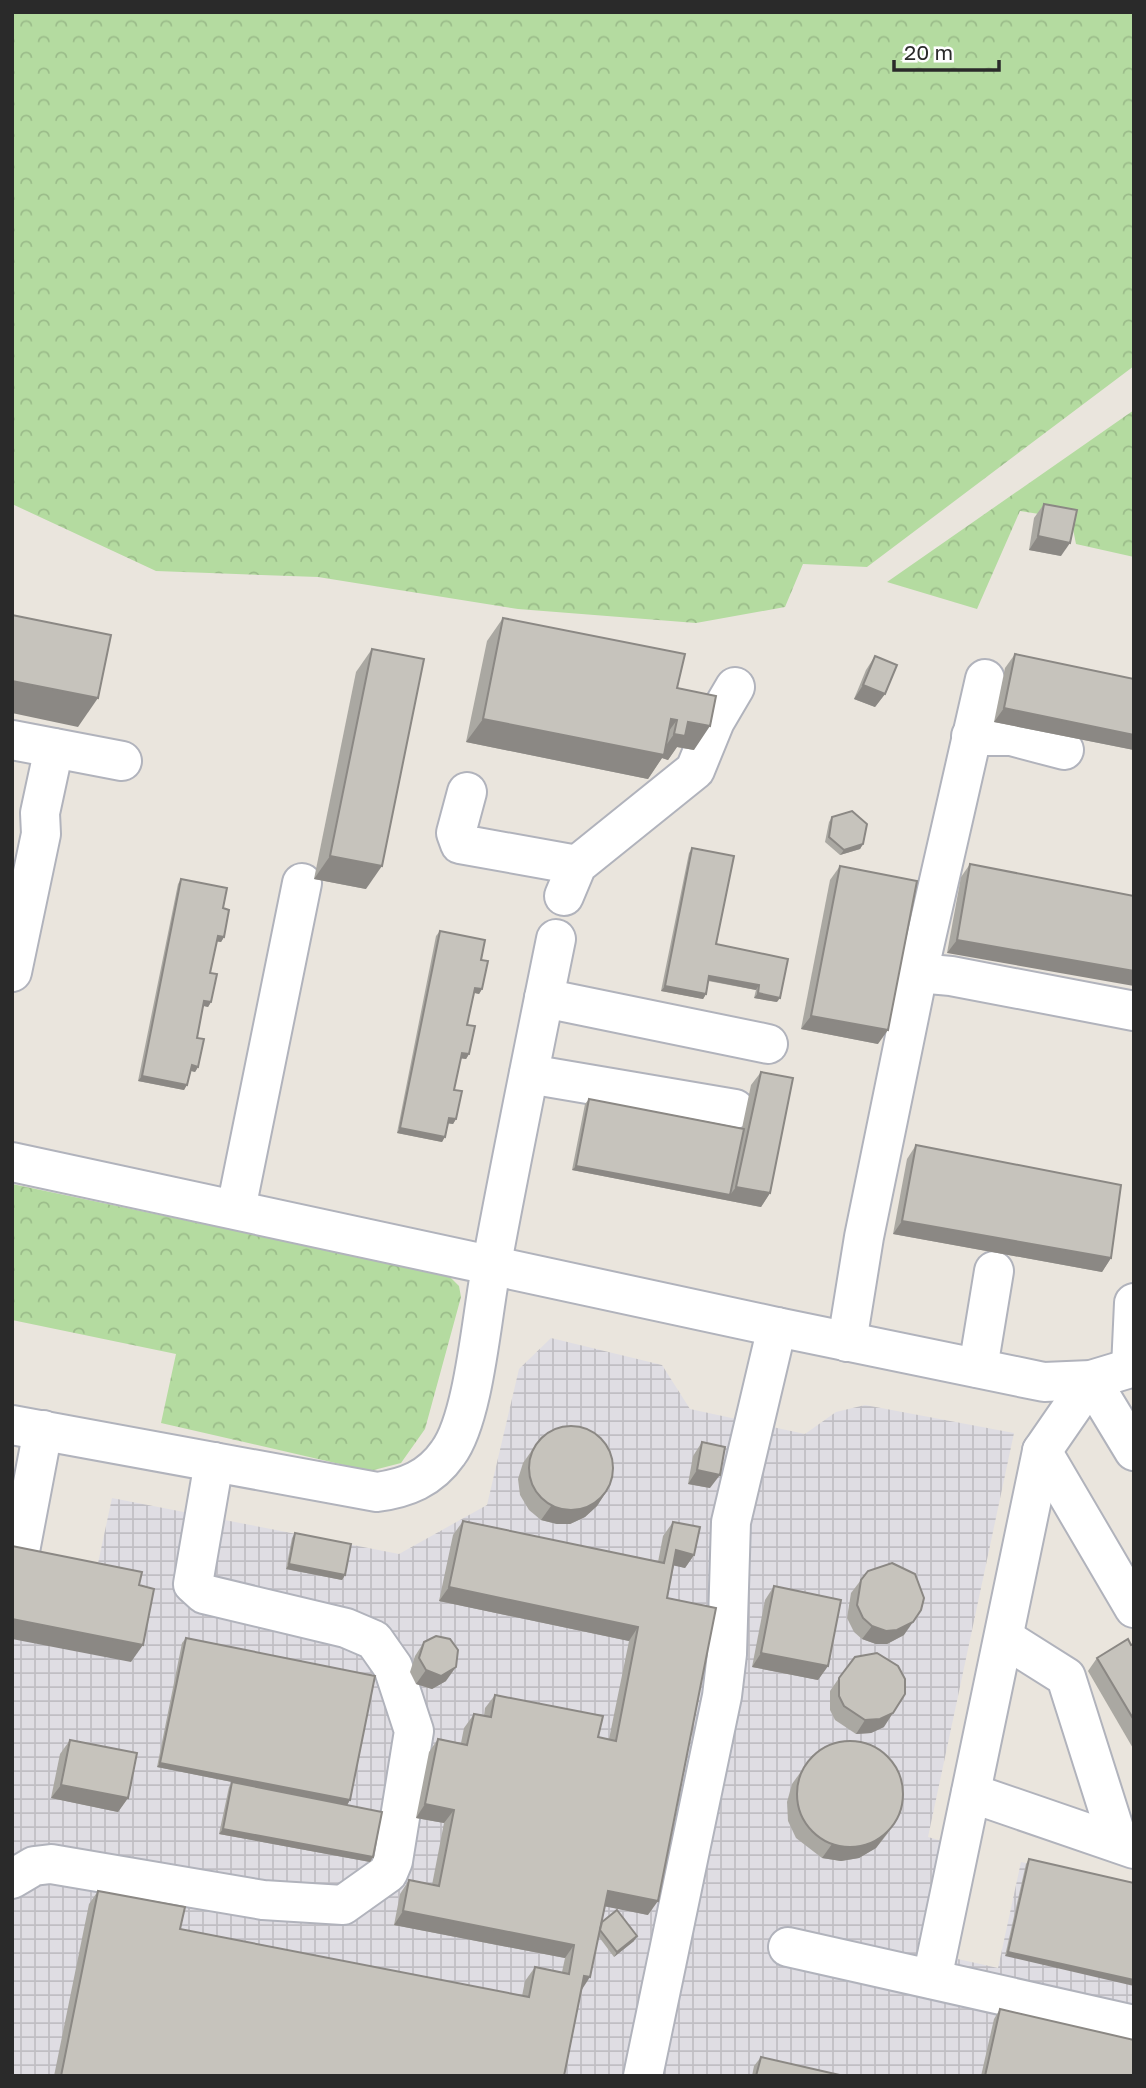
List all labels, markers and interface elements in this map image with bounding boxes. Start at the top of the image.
scale bar [894,28,999,72]
text: 20 m [904,39,953,65]

